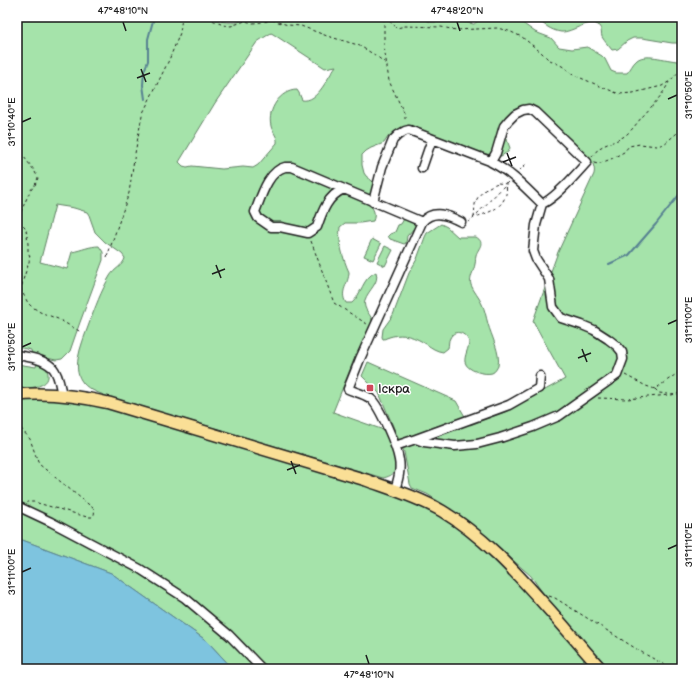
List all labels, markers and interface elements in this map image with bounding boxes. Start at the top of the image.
text: 47°48'10"N [98,5,148,17]
text: 47°48'20"N [431,5,483,17]
text: 31°10'50"E [683,70,695,119]
text: 31°10'40"E [6,97,18,146]
text: 31°11'00"E [683,296,695,343]
text: 31°10'50"E [6,322,18,371]
place label: Іскра [378,381,410,397]
marker: Іскра [365,383,375,393]
text: 31°11'10"E [683,522,695,567]
text: 31°11'00"E [6,548,18,595]
text: 47°48'10"N [344,669,394,681]

